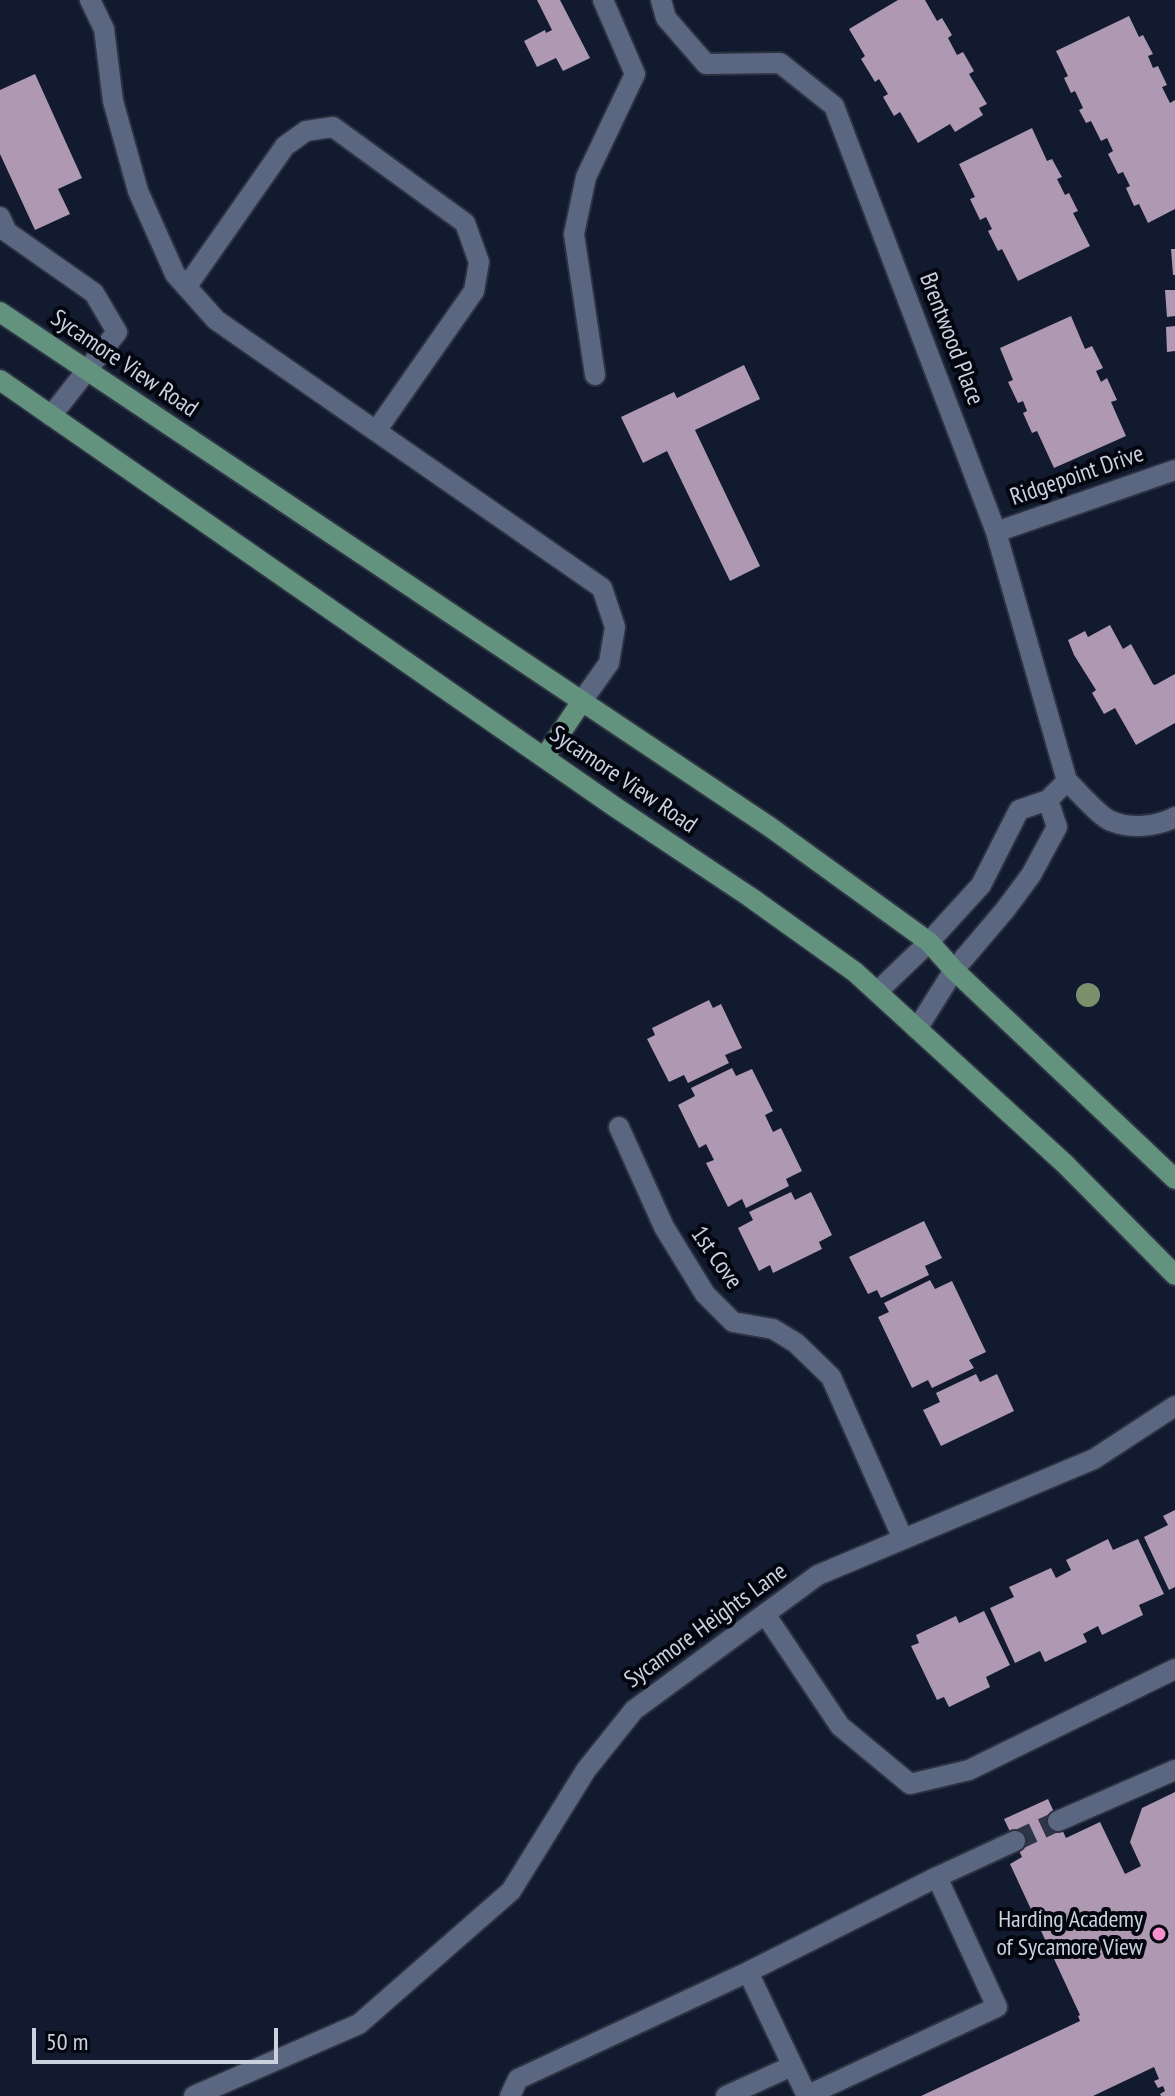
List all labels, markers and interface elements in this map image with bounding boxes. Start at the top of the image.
street label: Brentwood Place [913,269,989,409]
street label: Sycamore View Road [45,304,203,424]
street label: Ridgepoint Drive [1006,440,1148,512]
street label: Sycamore View Road [544,720,702,840]
street label: 1st Cove [684,1221,748,1295]
street label: Sycamore Heights Lane [619,1558,793,1694]
place label: Harding Academy of Sycamore View [996,1906,1143,1962]
marker: Harding Academy of Sycamore View [1150,1925,1168,1943]
scale bar [36,2012,282,2062]
text: 50 m [46,2026,88,2057]

